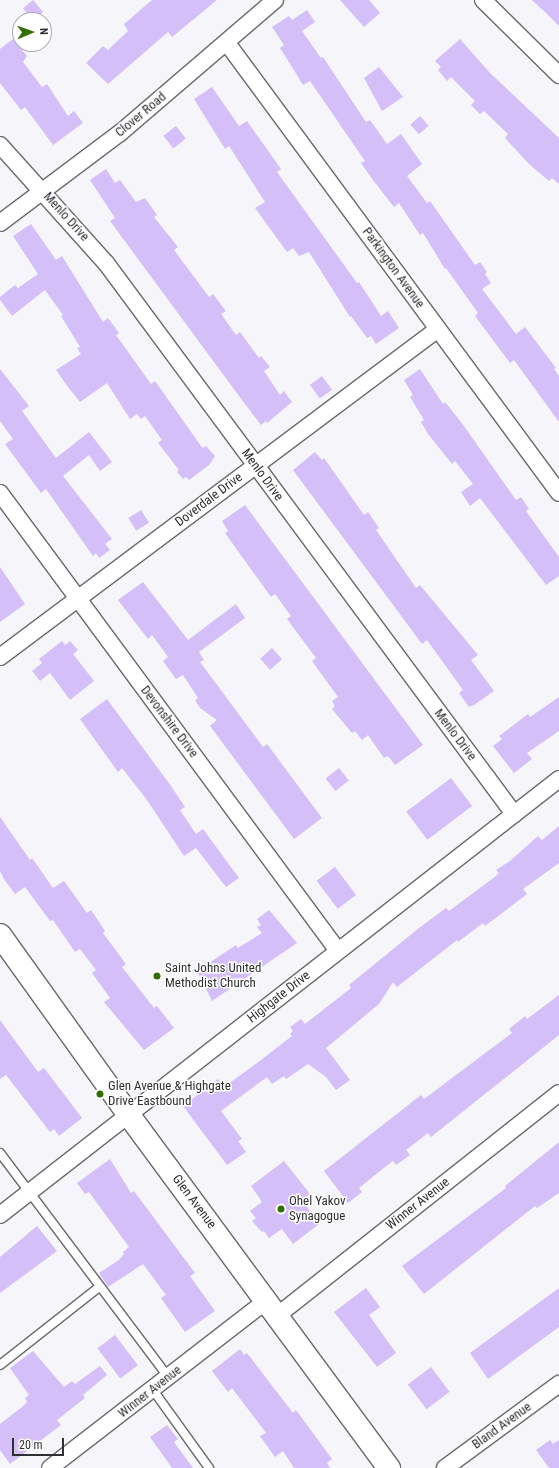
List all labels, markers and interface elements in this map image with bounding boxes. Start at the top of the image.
north arrow [12,12,52,52]
text: N [37,28,50,35]
street label: Clover Road [112,89,170,141]
street label: Menlo Drive [40,189,92,245]
street label: Parkington Avenue [359,225,427,311]
street label: Menlo Drive [238,446,286,504]
street label: Doverdale Drive [172,470,246,530]
street label: Devonshire Drive [137,683,201,761]
street label: Menlo Drive [431,706,479,764]
place label: Saint Johns United Methodist Church [165,961,261,992]
street label: Highgate Drive [245,968,313,1026]
marker: Saint Johns United Methodist Church [152,971,162,981]
place label: Glen Avenue & Highgate Drive Eastbound [108,1079,231,1110]
marker: Glen Avenue & Highgate Drive Eastbound [95,1089,105,1099]
street label: Glen Avenue [169,1172,219,1232]
street label: Winner Avenue [383,1174,453,1234]
place label: Ohel Yakov Synagogue [289,1194,346,1225]
marker: Ohel Yakov Synagogue [276,1204,286,1214]
street label: Winner Avenue [115,1362,185,1422]
street label: Bland Avenue [469,1399,535,1453]
scale bar [14,1430,66,1456]
text: 20 m [19,1438,43,1452]

